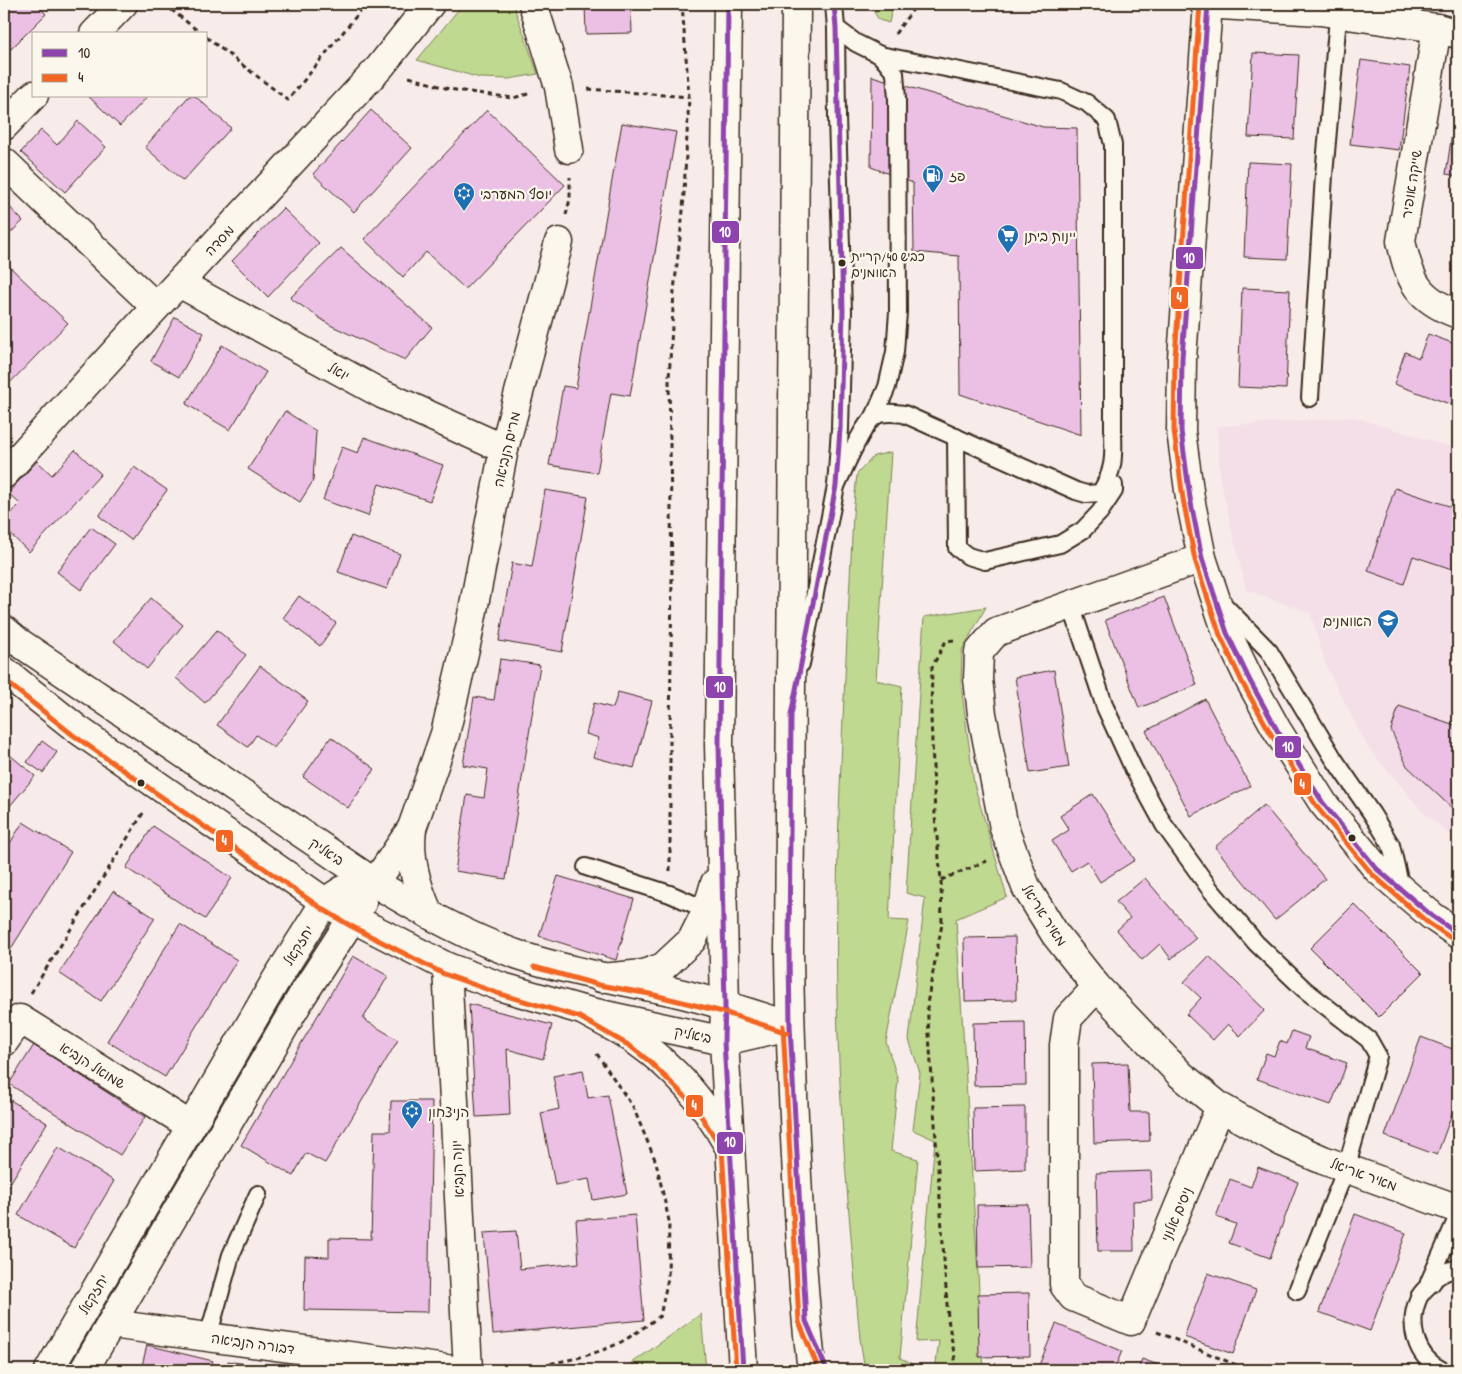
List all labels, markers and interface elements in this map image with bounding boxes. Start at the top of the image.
legend [32,32,208,98]
text: 10 [78,42,90,63]
text: 4 [78,66,84,87]
street label: שייקה אופיר [1396,148,1426,220]
fuel station icon: פז [921,163,945,194]
place label: פז [949,166,965,185]
synagogue icon: יוסף המערבי [452,181,476,212]
place label: יוסף המערבי [480,184,552,203]
street label: מסדה [200,220,238,260]
line badge: 10 [711,220,740,244]
text: 10 [719,222,731,241]
supermarket icon: יינות ביתן [996,223,1020,254]
place label: יינות ביתן [1024,226,1076,245]
line badge: 10 [1175,246,1204,270]
place label: כביש 40/קריית האומנים [850,247,925,281]
text: 10 [1183,248,1195,267]
marker: כביש 40/קריית האומנים [837,258,847,268]
line badge: 4 [1170,286,1189,310]
text: 4 [1176,287,1182,306]
street label: יואל [325,357,353,385]
street label: מרים הנביאה [488,409,524,489]
school or university icon: האומנים [1376,608,1400,639]
place label: האומנים [1323,611,1372,630]
line badge: 10 [705,675,734,699]
text: 10 [714,677,726,696]
line badge: 10 [1274,735,1302,759]
text: 10 [1282,737,1294,756]
line badge: 4 [1293,772,1312,796]
text: 4 [1299,774,1305,793]
unlabelled marker [136,778,146,788]
line badge: 4 [215,829,234,853]
text: 4 [221,830,227,849]
street label: ביאליק [306,833,348,869]
unlabelled marker [1347,833,1357,843]
street label: מאיר אריאל [1018,880,1072,950]
street label: יחזקאל [278,921,318,969]
street label: ביאליק [673,1021,713,1047]
street label: שמואל הנביא [56,1037,130,1093]
line badge: 4 [685,1094,704,1118]
text: 4 [691,1095,697,1114]
synagogue icon: הניצחון [400,1099,424,1130]
place label: הניצחון [428,1102,469,1121]
line badge: 10 [716,1131,744,1155]
text: 10 [724,1132,736,1151]
street label: יונה הנביא [446,1140,468,1198]
street label: מאיר אריאל [1328,1153,1400,1195]
street label: ניסים אלוני [1156,1184,1196,1244]
street label: יחזקאל [74,1270,112,1318]
street label: דבורה הנביאה [210,1328,296,1358]

